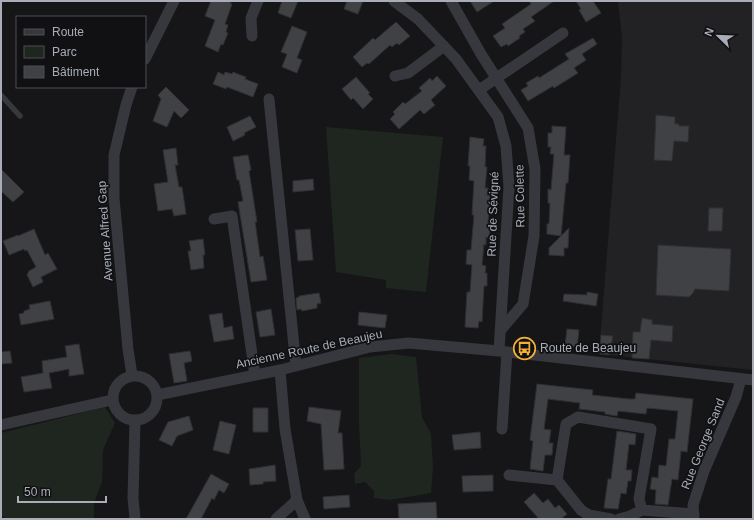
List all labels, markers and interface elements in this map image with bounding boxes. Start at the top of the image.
legend [16,16,146,88]
north arrow [698,16,738,56]
text: Route [52,25,84,39]
text: N [702,26,716,38]
text: Parc [52,45,77,59]
text: Bâtiment [52,65,100,79]
street label: Rue Colette [512,164,528,228]
street label: Rue de Sévigné [485,171,501,257]
street label: Avenue Alfred Gap [94,180,115,282]
street label: Ancienne Route de Beaujeu [234,327,384,371]
bus stop icon: Route de Beaujeu [512,335,538,361]
place label: Route de Beaujeu [540,341,636,355]
street label: Rue George Sand [678,397,728,491]
scale bar [18,478,106,504]
text: 50 m [24,485,51,499]

